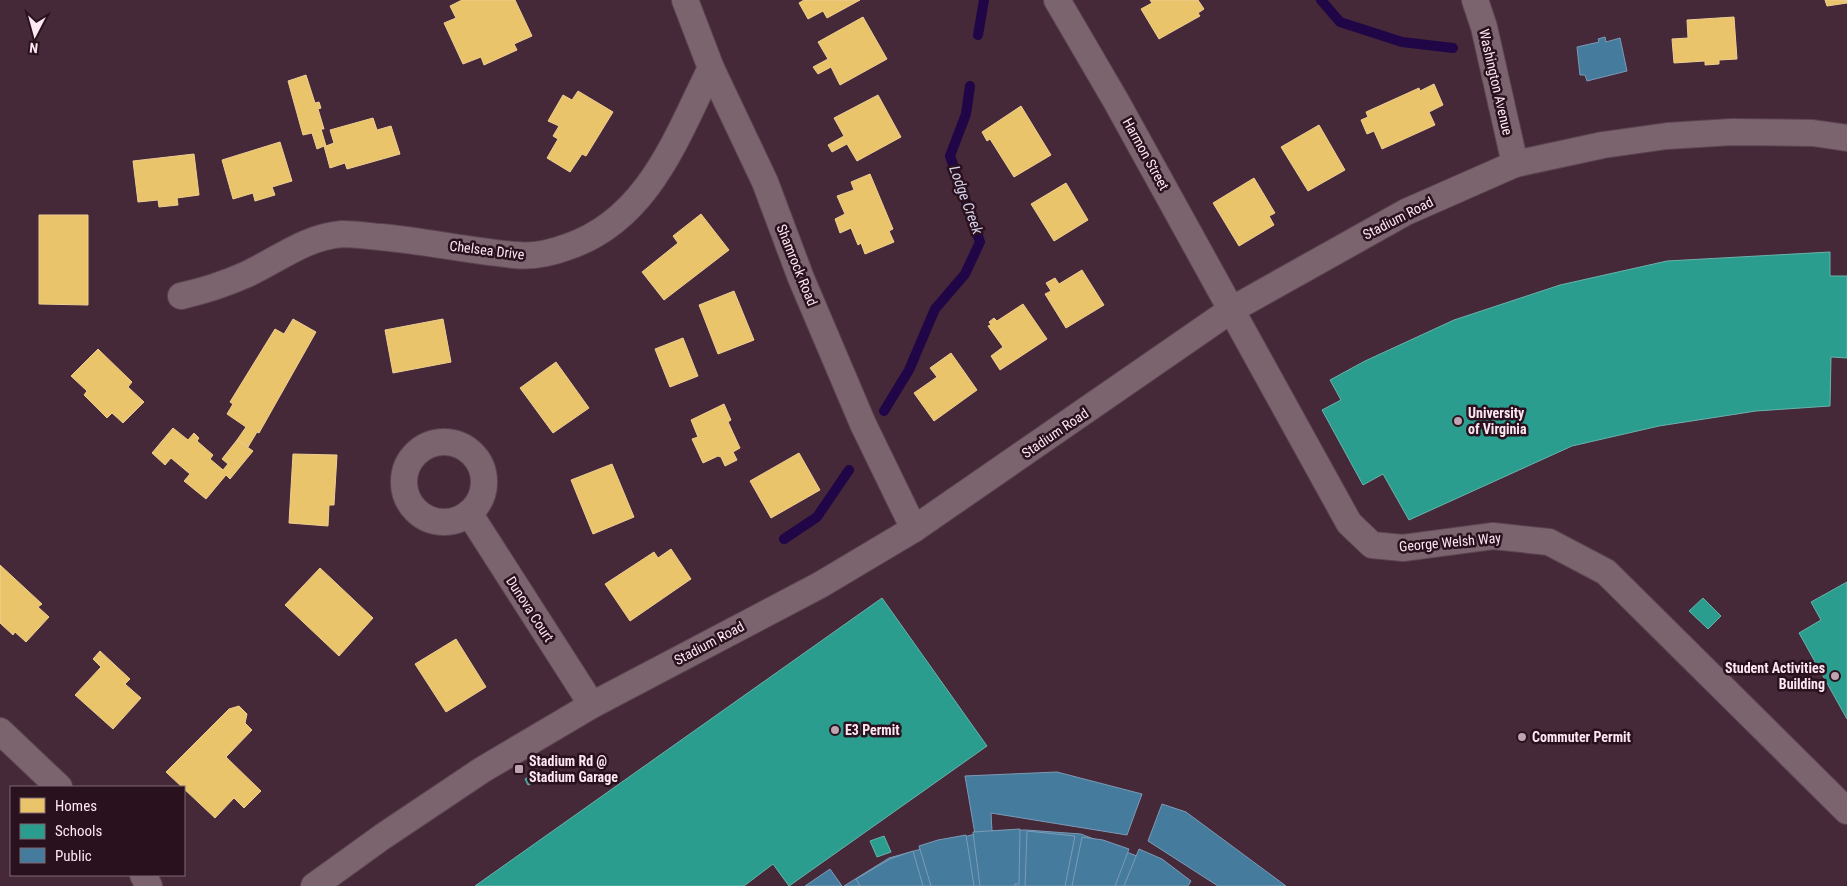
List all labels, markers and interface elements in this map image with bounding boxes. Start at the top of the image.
north arrow [10,10,60,60]
street label: Washington Avenue [1476,27,1516,137]
text: N [29,40,39,56]
street label: Harmon Street [1120,115,1172,193]
water label: Lodge Creek [945,163,987,237]
street label: Stadium Road [1360,193,1436,243]
street label: Shamrock Road [773,222,821,308]
street label: Chelsea Drive [449,237,526,263]
street label: Stadium Road [1019,405,1091,461]
place label: University of Virginia [1468,405,1527,437]
marker: University of Virginia [1452,415,1464,427]
street label: George Welsh Way [1398,530,1502,554]
street label: Dunova Court [503,573,557,645]
street label: Stadium Road [671,618,747,668]
place label: Student Activities Building [1725,660,1825,692]
marker: Student Activities Building [1829,670,1841,682]
place label: E3 Permit [845,722,900,738]
marker: E3 Permit [829,724,841,736]
place label: Commuter Permit [1532,729,1631,745]
marker: Commuter Permit [1516,731,1528,743]
place label: Stadium Rd @ Stadium Garage [529,753,618,785]
marker: Stadium Rd @ Stadium Garage [513,763,525,775]
legend [10,786,185,876]
text: Homes [55,797,97,815]
text: Schools [55,822,102,840]
text: Public [55,847,92,865]

